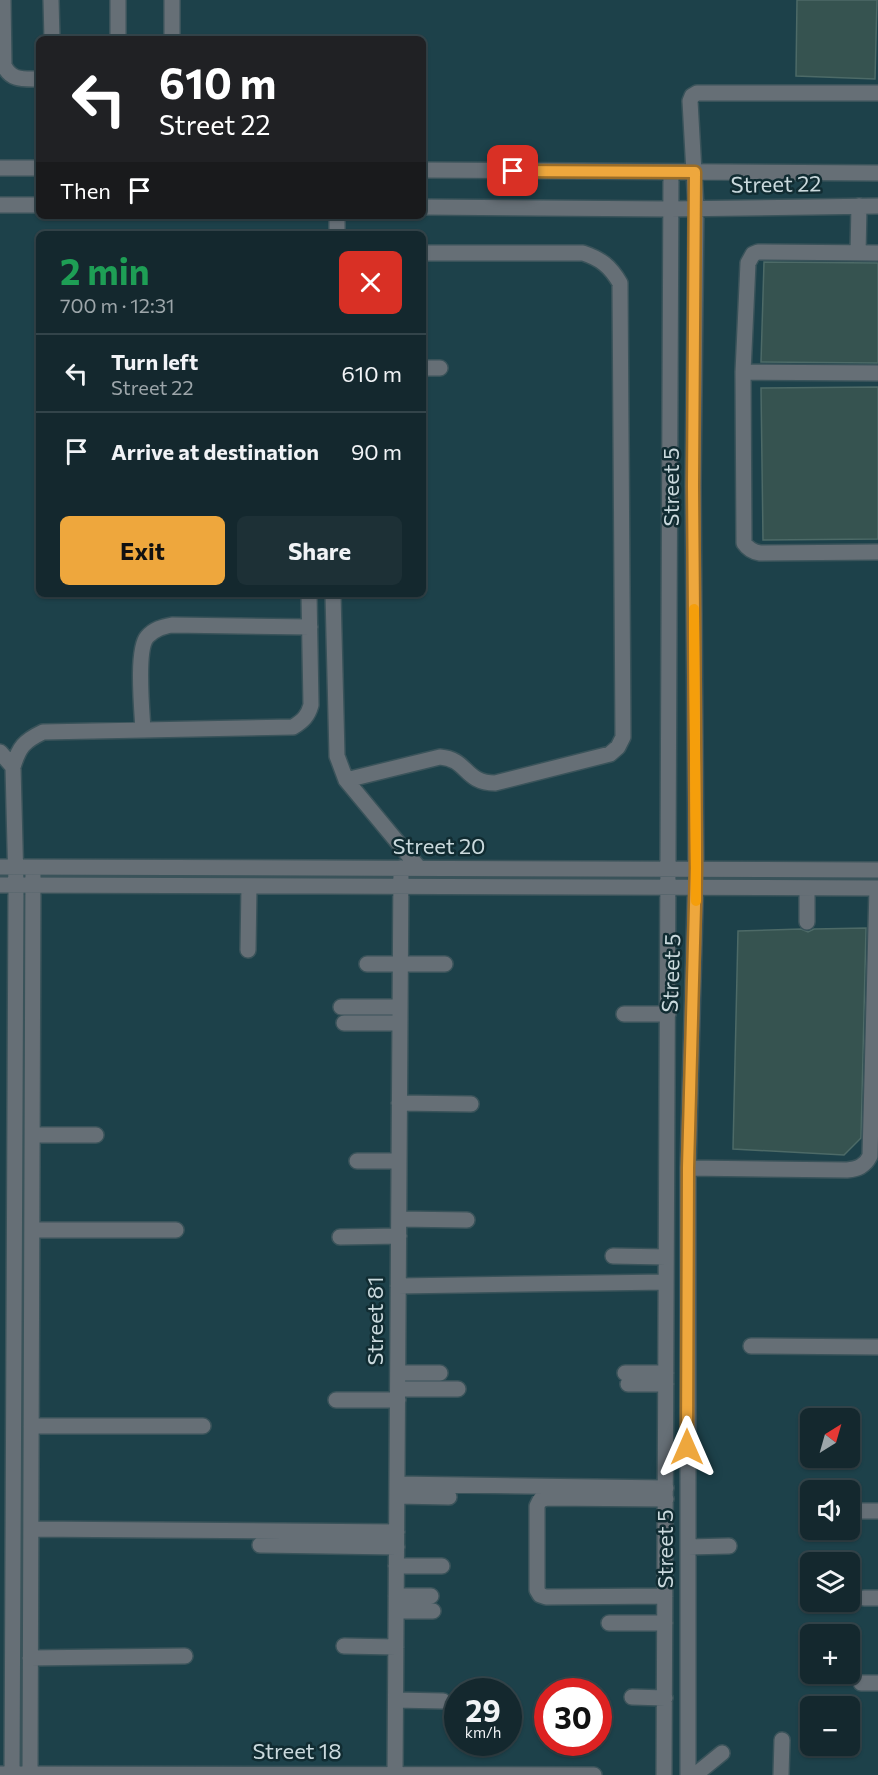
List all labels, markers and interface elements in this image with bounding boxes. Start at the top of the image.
text: 610 m [159,56,277,108]
icon: left [60,60,138,138]
text: Street 22 [159,108,270,141]
pin [487,145,538,196]
icon: arrive [496,154,529,187]
street label: Street 22 [730,169,822,198]
icon: arrive [123,174,156,207]
text: Then [60,177,111,204]
text: 2 min [60,248,150,292]
button: close [339,251,402,314]
text: 700 m · 12:31 [60,293,175,317]
text: Turn left [111,348,198,375]
icon: left [60,357,93,390]
text: 610 m [341,360,402,387]
text: Street 22 [111,375,194,399]
icon: arrive [60,435,93,468]
text: Arrive at destination [111,438,319,465]
text: 90 m [351,438,402,465]
street label: Street 5 [657,447,684,527]
button: Exit [60,516,225,585]
button: Share [237,516,402,585]
street label: Street 20 [393,832,485,859]
street label: Street 5 [656,933,685,1013]
street label: Street 81 [361,1276,388,1366]
north arrow [800,1408,860,1468]
map controls [800,1408,860,1756]
position arrow [655,1415,719,1479]
button: sound [800,1480,860,1540]
street label: Street 5 [651,1509,678,1589]
button: layers [800,1552,860,1612]
button: + [800,1624,860,1684]
speed limit sign: 30 [534,1678,612,1756]
text: 29 [465,1691,501,1728]
button: − [800,1696,860,1756]
text: km/h [465,1723,501,1741]
street label: Street 18 [252,1737,342,1764]

